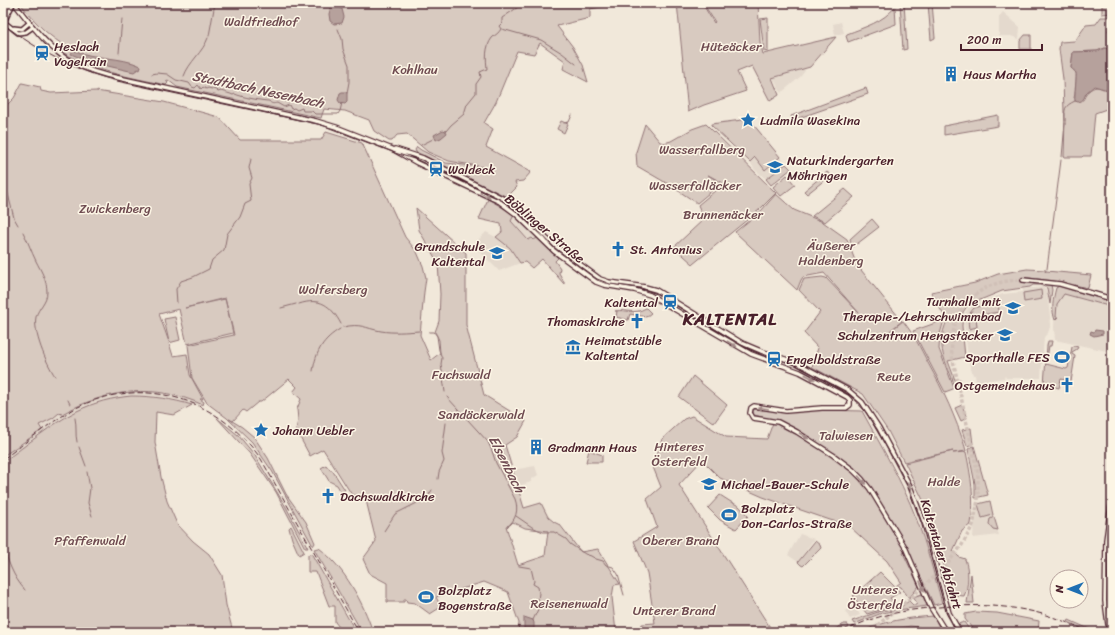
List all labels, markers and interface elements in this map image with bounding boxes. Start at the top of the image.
park label: Waldfriedhof [224,10,300,33]
scale bar [961,26,1042,52]
text: 200 m [967,29,1001,51]
place label: Heslach Vogelrain [54,35,107,73]
park label: Hüteäcker [701,35,762,58]
station icon: Heslach Vogelrain [33,44,51,62]
park label: Kohlhau [392,58,438,81]
water label: Stadtbach Nesenbach [190,63,328,116]
place label: Haus Martha [963,63,1037,86]
building icon: Haus Martha [942,65,960,83]
place label: Ludmila Wasekina [760,109,861,132]
place icon: Ludmila Wasekina [739,111,757,129]
park label: Wasserfallberg [659,138,745,161]
place label: Naturkindergarten Möhringen [787,149,894,187]
place label: Waldeck [448,158,495,181]
school or university icon: Naturkindergarten Möhringen [766,158,784,176]
station icon: Waldeck [427,160,445,178]
park label: Wasserfalläcker [649,174,742,197]
street label: Böblinger Straße [499,188,590,269]
one-way arrow [479,192,491,198]
park label: Zwickenberg [79,197,151,220]
park label: Brunnenäcker [683,203,764,226]
park label: Äußerer Haldenberg [798,234,864,272]
place label: Grundschule Kaltental [415,235,485,273]
place label: St. Antonius [630,238,702,261]
church icon: St. Antonius [609,240,627,258]
school or university icon: Grundschule Kaltental [488,244,506,262]
park label: Wolfersberg [298,278,368,301]
place label: Turnhalle mit Therapie-/Lehrschwimmbad [842,290,1002,328]
place label: Kaltental [605,291,658,314]
station icon: Kaltental [661,293,679,311]
school or university icon: Turnhalle mit Therapie-/Lehrschwimmbad [1004,299,1022,317]
district label: KALTENTAL [682,304,777,334]
place label: Thomaskirche [547,310,625,333]
church icon: Thomaskirche [628,312,646,330]
place label: Schulzentrum Hengstäcker [837,324,994,347]
school or university icon: Schulzentrum Hengstäcker [996,326,1014,344]
place label: Heimatstüble Kaltental [585,329,662,367]
museum icon: Heimatstüble Kaltental [564,338,582,356]
one-way arrow [726,340,738,347]
place label: Sporthalle FES [965,346,1050,369]
place label: Engelboldstraße [786,348,881,371]
sports icon: Sporthalle FES [1053,348,1071,366]
station icon: Engelboldstraße [765,350,783,368]
park label: Fuchswald [432,363,492,386]
park label: Reute [877,365,911,388]
one-way arrow [805,373,816,380]
place label: Ostgemeindehaus [955,374,1055,397]
church icon: Ostgemeindehaus [1058,376,1076,394]
park label: Sandäckerwald [438,403,525,426]
one-way arrow [757,404,769,410]
place label: Johann Uebler [272,419,355,442]
place icon: Johann Uebler [252,421,270,439]
park label: Talwiesen [819,424,873,447]
water label: Elsenbach [481,431,533,499]
one-way arrow [798,433,810,440]
park label: Hinteres Österfeld [651,435,708,473]
place label: Gradmann Haus [548,436,637,459]
building icon: Gradmann Haus [527,438,545,456]
park label: Halde [928,470,961,493]
place label: Michael-Bauer-Schule [721,473,849,496]
school or university icon: Michael-Bauer-Schule [700,475,718,493]
one-way arrow [858,475,867,485]
one-way arrow [907,483,913,494]
place label: Dachswaldkirche [340,485,435,508]
church icon: Dachswaldkirche [319,487,337,505]
street label: Kaltentaler Abfahrt [914,496,969,613]
place label: Bolzplatz Don-Carlos-Straße [741,497,852,535]
sports icon: Bolzplatz Don-Carlos-Straße [720,506,738,524]
park label: Pfaffenwald [54,529,127,552]
park label: Oberer Brand [643,529,721,552]
north arrow [1049,569,1089,609]
park label: Unteres Österfeld [847,578,904,616]
place label: Bolzplatz Bogenstraße [438,579,512,617]
one-way arrow [919,581,925,592]
text: N [1050,585,1069,594]
sports icon: Bolzplatz Bogenstraße [417,588,435,606]
park label: Reisenenwald [530,592,609,615]
park label: Unterer Brand [633,599,716,622]

